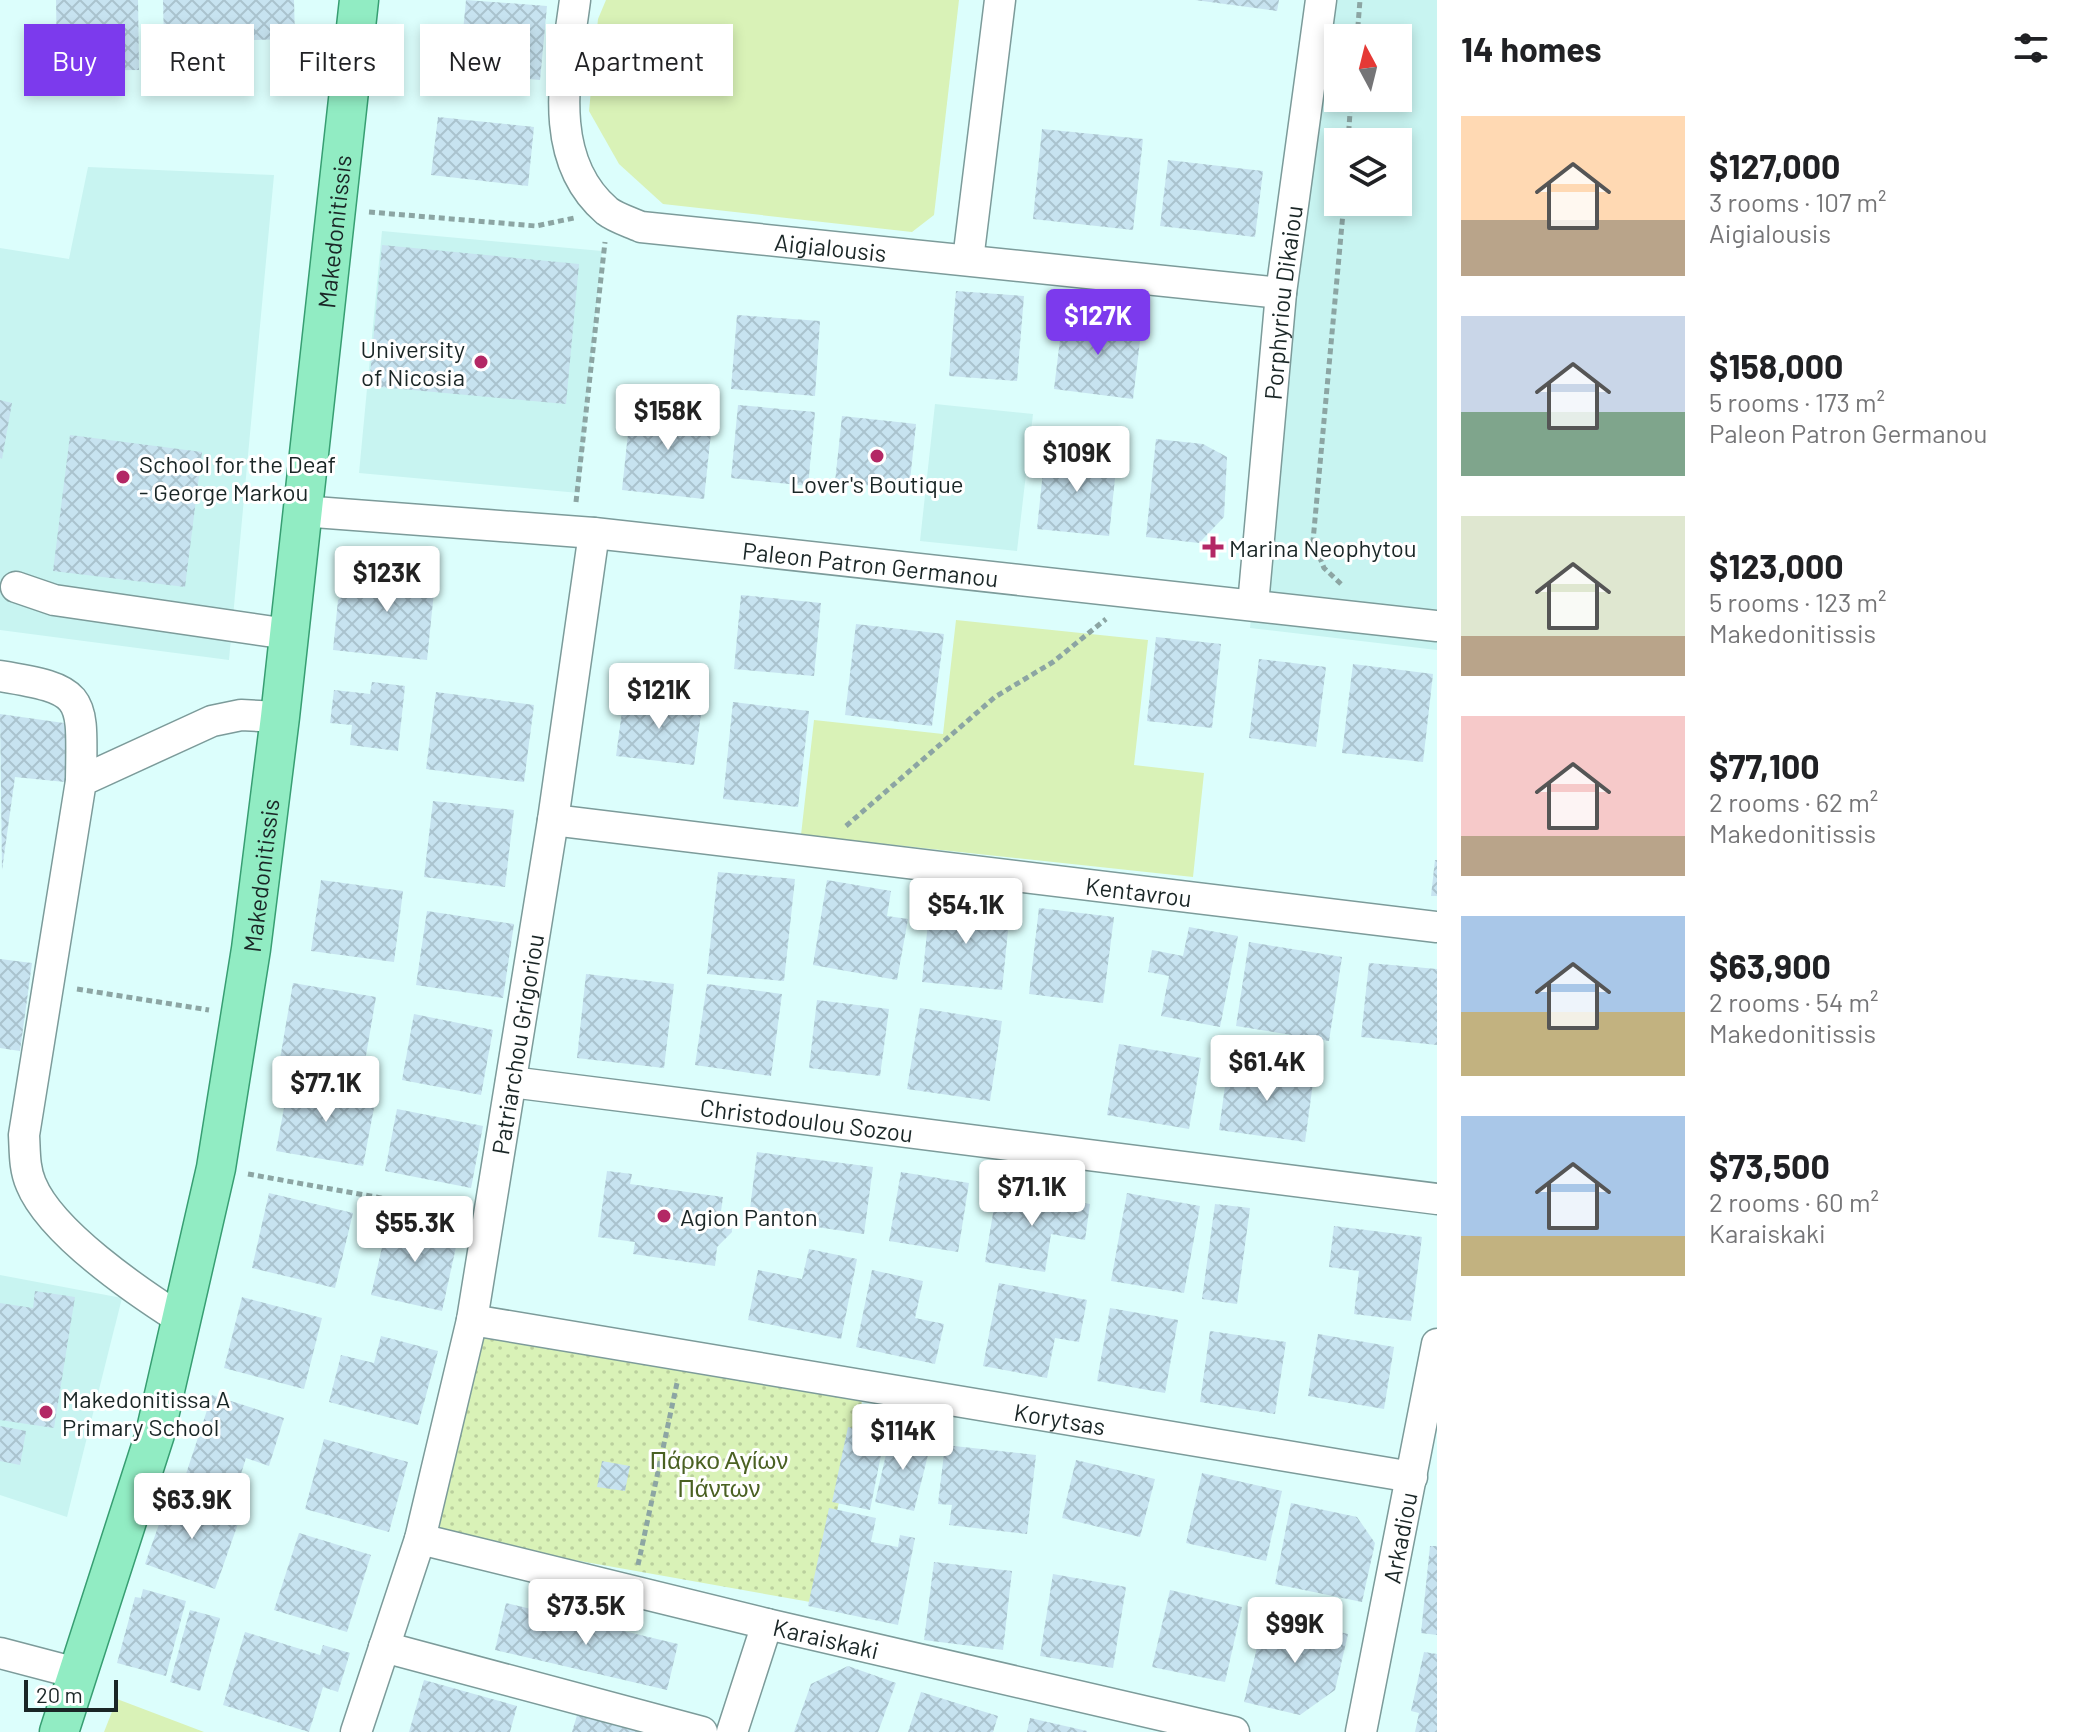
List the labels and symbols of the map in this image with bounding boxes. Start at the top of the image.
north arrow [1324,24,1412,112]
street label: Makedonitissis [311,153,356,310]
street label: Porphyriou Dikaiou [1257,203,1307,401]
street label: Aigialousis [773,226,888,267]
pin: $127K [1042,289,1154,357]
place label: University of Nicosia [360,334,465,391]
marker: University of Nicosia [472,353,490,371]
pin: $158K [612,384,724,452]
pin: $109K [1021,426,1133,494]
marker: Lover's Boutique [868,447,886,465]
place label: School for the Deaf - George Markou [139,449,336,506]
marker: School for the Deaf - George Markou [114,468,132,486]
place label: Lover's Boutique [790,469,964,498]
place label: Marina Neophytou [1229,533,1417,562]
street label: Paleon Patron Germanou [741,535,1000,592]
marker: Marina Neophytou [1204,538,1222,556]
pin: $123K [331,546,443,614]
pin: $121K [603,663,715,731]
street label: Makedonitissis [236,797,284,954]
street label: Kentavrou [1084,870,1194,912]
pin: $54.1K [901,878,1031,946]
street label: Patriarchou Grigoriou [485,932,549,1157]
pin: $61.4K [1202,1035,1332,1103]
pin: $77.1K [261,1056,391,1124]
street label: Christodoulou Sozou [698,1092,915,1147]
pin: $71.1K [967,1160,1097,1228]
pin: $55.3K [350,1196,480,1264]
place label: Agion Panton [680,1202,818,1231]
marker: Agion Panton [655,1207,673,1225]
place label: Makedonitissa A Primary School [62,1384,230,1441]
street label: Korytsas [1012,1396,1108,1440]
marker: Makedonitissa A Primary School [37,1403,55,1421]
pin: $114K [847,1404,959,1472]
park label: Πάρκο Αγίων Πάντων [650,1445,788,1502]
pin: $63.9K [127,1473,257,1541]
street label: Arkadiou [1376,1489,1422,1586]
pin: $73.5K [521,1579,651,1647]
pin: $99K [1248,1597,1342,1665]
street label: Karaiskaki [770,1611,882,1664]
scale bar [24,1676,118,1712]

